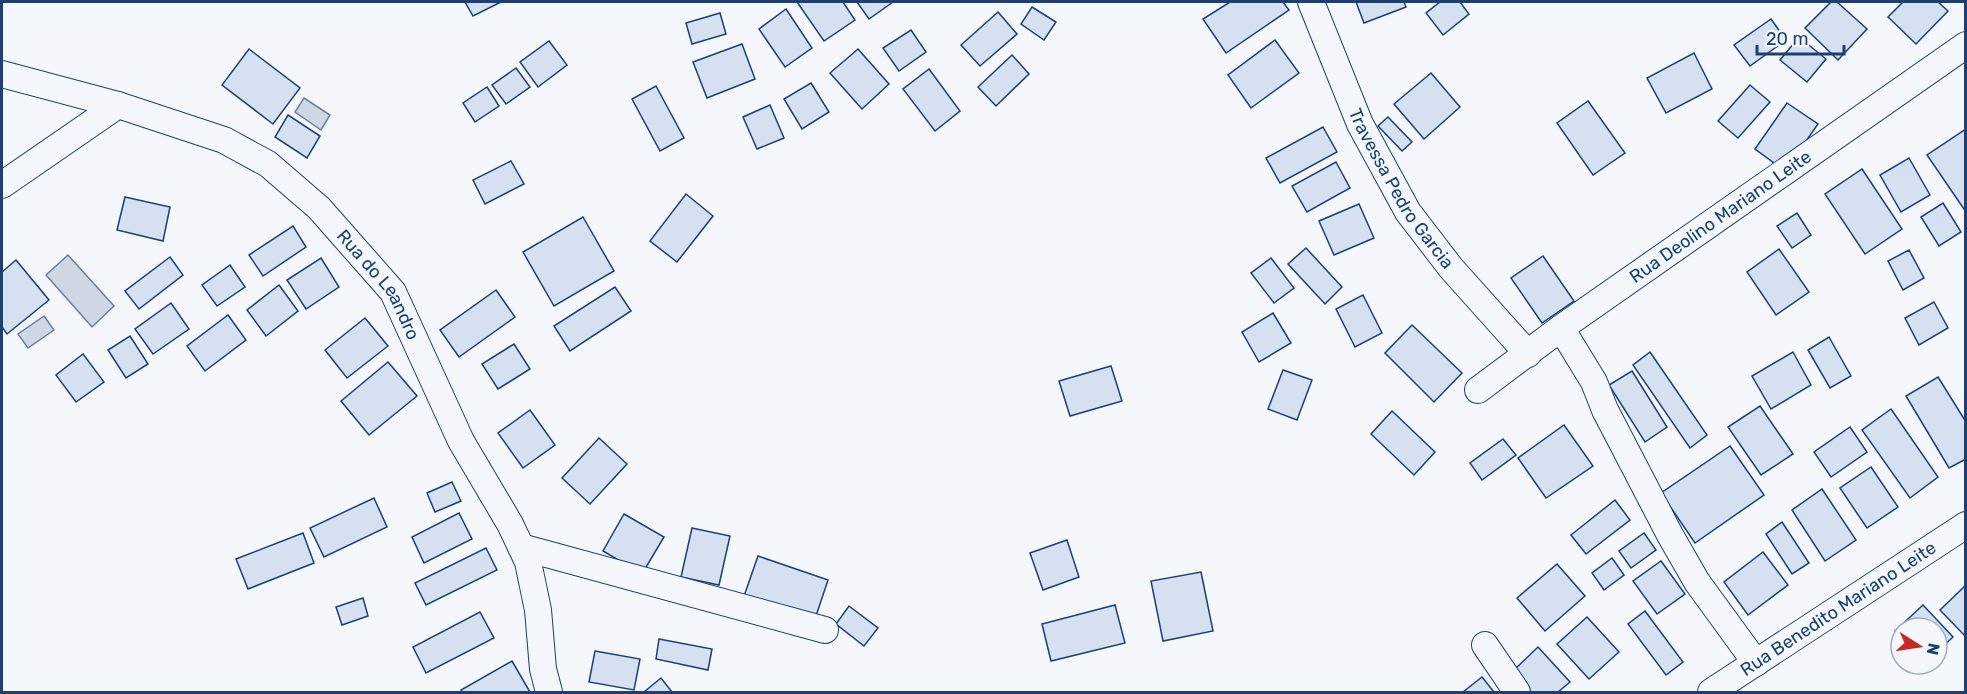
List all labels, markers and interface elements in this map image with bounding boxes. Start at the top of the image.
scale bar [1757,18,1844,56]
text: 20 m [1766,28,1808,50]
street label: Travessa Pedro Garcia [1344,105,1459,273]
street label: Rua Deolino Mariano Leite [1625,146,1816,288]
street label: Rua do Leandro [332,225,424,343]
street label: Rua Benedito Mariano Leite [1736,537,1940,681]
north arrow [1889,616,1949,676]
text: N [1923,641,1944,657]

